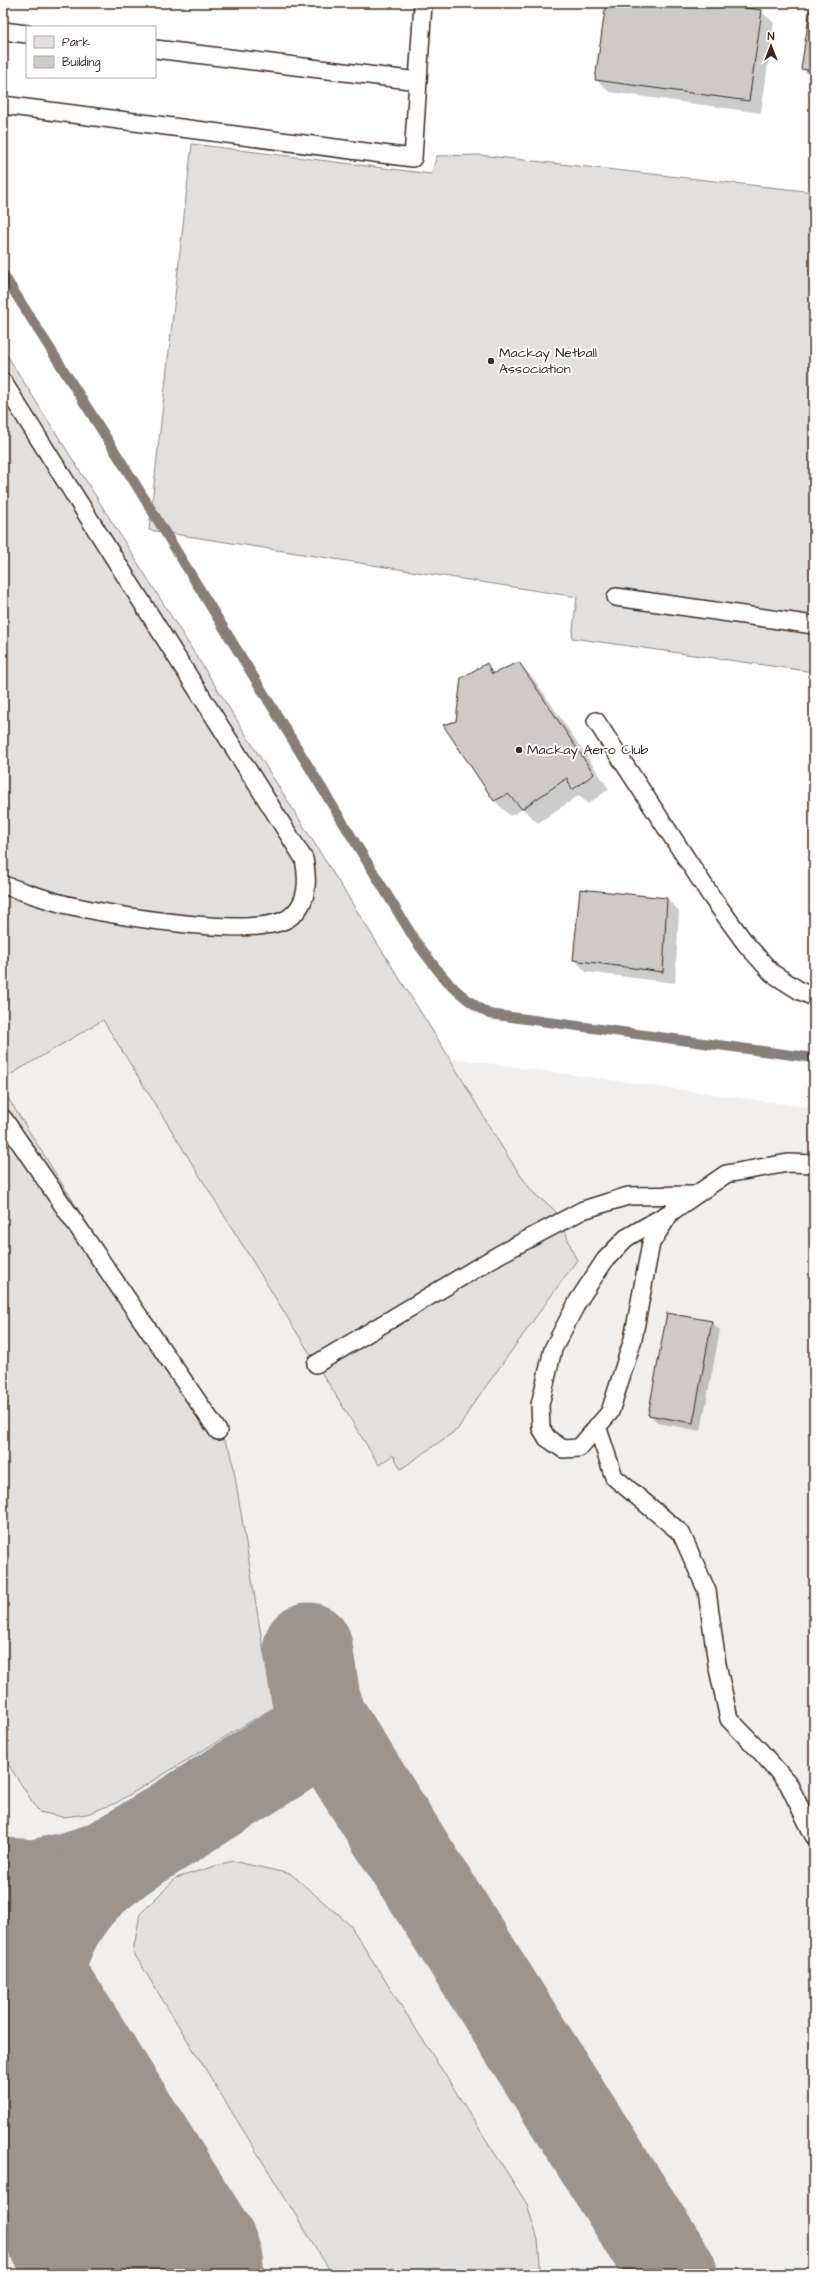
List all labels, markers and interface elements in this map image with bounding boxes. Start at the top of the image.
legend [26,26,156,78]
north arrow [751,26,791,66]
text: N [768,29,775,44]
text: Park [62,34,90,51]
text: Building [62,54,100,72]
place label: Mackay Netball Association [499,343,597,379]
marker: Mackay Netball Association [486,356,496,366]
place label: Mackay Aero Club [527,740,649,760]
marker: Mackay Aero Club [514,745,524,755]

